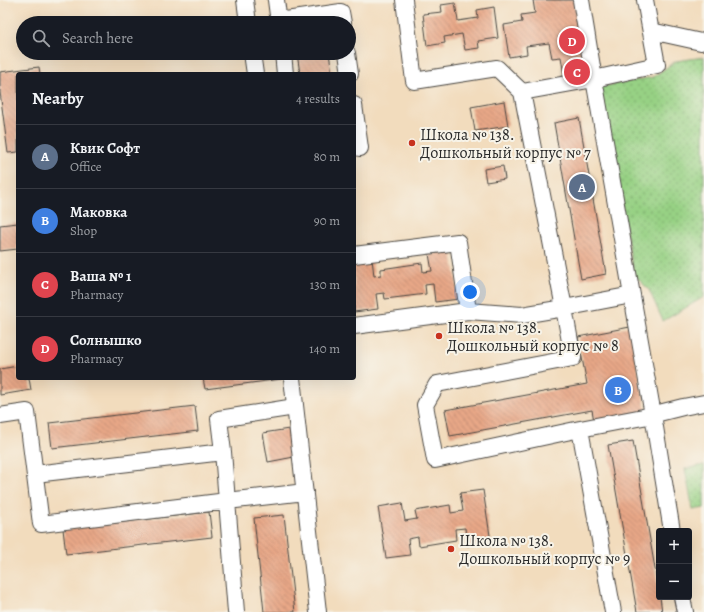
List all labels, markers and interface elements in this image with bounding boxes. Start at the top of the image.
search box [16,16,356,60]
pin: D [559,26,585,56]
icon: search [30,27,52,49]
text: Search here [62,28,133,48]
pin: C [564,57,590,87]
text: Nearby [32,87,83,110]
text: 4 results [296,90,340,107]
place label: Школа № 138. Дошкольный корпус № 7 [420,124,591,164]
text: Квик Софт [70,138,140,158]
marker: Школа № 138. Дошкольный корпус № 7 [407,138,417,148]
text: A [41,148,49,165]
text: 80 m [313,148,340,165]
text: Office [70,158,102,175]
pin: A [569,172,595,202]
text: Маковка [70,202,127,222]
text: B [41,212,49,229]
text: 90 m [314,212,340,229]
text: Shop [70,222,97,239]
text: Ваша № 1 [70,266,131,286]
text: C [41,276,49,293]
text: 130 m [310,276,340,293]
your location [460,282,480,302]
text: Pharmacy [70,286,123,303]
place label: Школа № 138. Дошкольный корпус № 8 [447,317,619,357]
text: Солнышко [70,330,142,350]
marker: Школа № 138. Дошкольный корпус № 8 [434,331,444,341]
text: D [40,340,50,357]
text: 140 m [309,340,340,357]
text: Pharmacy [70,350,123,367]
pin: B [605,375,631,405]
map controls [656,528,692,600]
button: + [656,528,692,564]
place label: Школа № 138. Дошкольный корпус № 9 [459,530,630,570]
marker: Школа № 138. Дошкольный корпус № 9 [446,544,456,554]
button: − [656,564,692,600]

